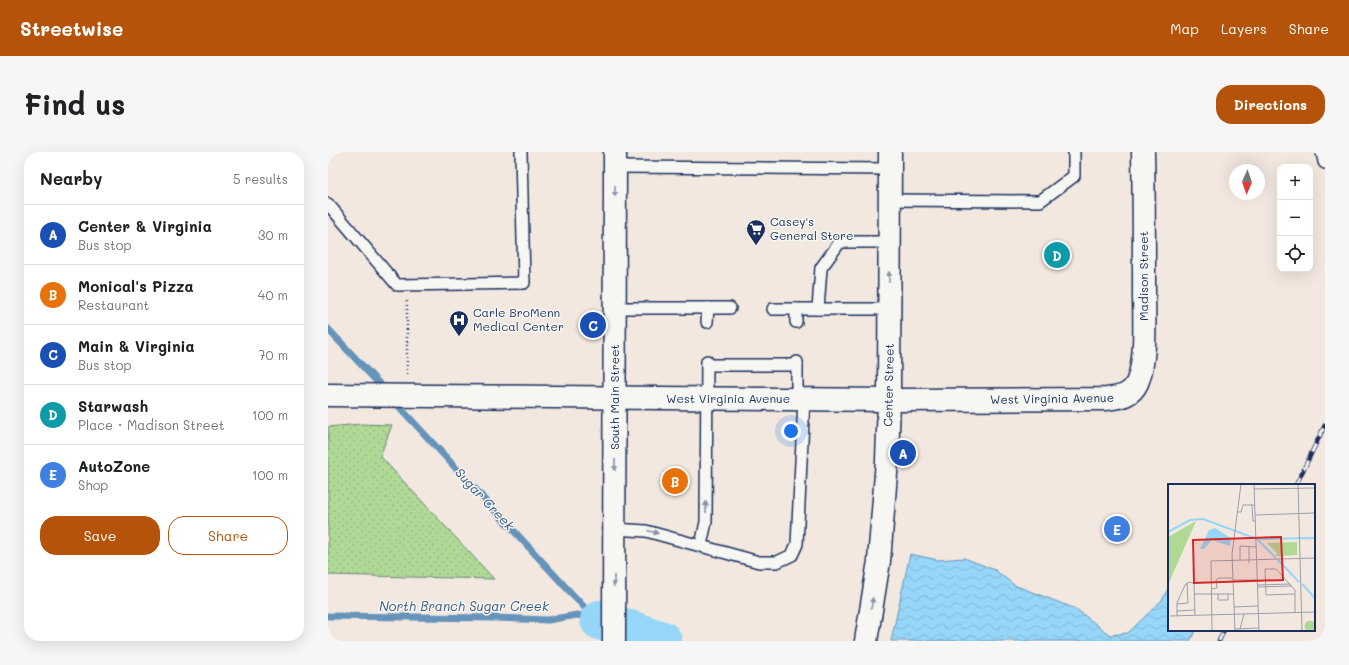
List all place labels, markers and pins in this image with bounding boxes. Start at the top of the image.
place label: Casey's General Store [770,213,853,243]
supermarket icon: Casey's General Store [745,218,767,246]
pin: D [1044,240,1070,270]
place label: Carle BroMenn Medical Center [473,304,564,334]
hospital icon: Carle BroMenn Medical Center [448,309,470,337]
pin: C [580,310,606,340]
pin: A [890,438,916,468]
pin: B [662,466,688,496]
pin: E [1104,514,1130,544]

